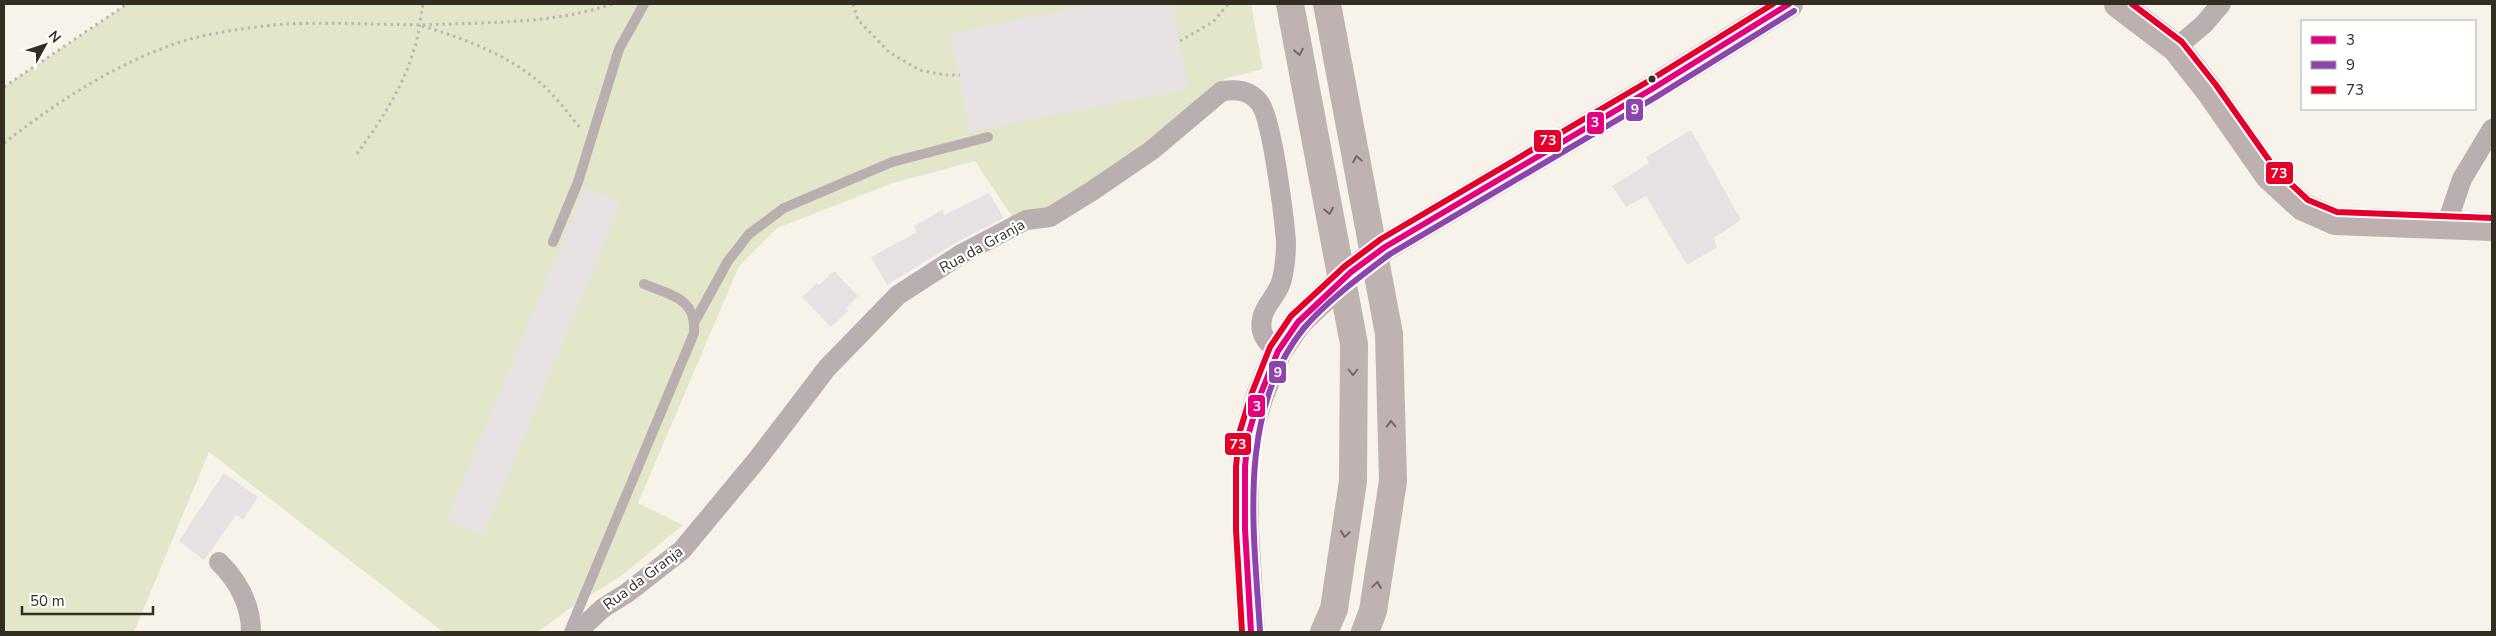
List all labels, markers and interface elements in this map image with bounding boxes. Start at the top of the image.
north arrow [20,20,70,70]
legend [2301,20,2476,110]
text: N [44,27,65,47]
text: 3 [2346,30,2355,50]
one-way arrow [1293,47,1304,56]
text: 9 [2346,55,2355,75]
unlabelled marker [1647,74,1657,84]
text: 73 [2346,80,2364,100]
line badge: 9 [1625,98,1644,122]
text: 9 [1631,100,1639,119]
line badge: 3 [1586,111,1605,135]
text: 3 [1591,113,1599,132]
line badge: 73 [1533,129,1562,153]
text: 73 [1540,131,1556,150]
one-way arrow [1352,155,1362,164]
line badge: 73 [2265,161,2294,185]
text: 73 [2271,164,2287,183]
one-way arrow [1323,207,1333,216]
street label: Rua da Granja [936,214,1028,278]
line badge: 9 [1268,360,1287,384]
text: 9 [1274,363,1282,382]
one-way arrow [1348,368,1358,376]
line badge: 3 [1247,394,1266,418]
text: 3 [1253,397,1261,416]
one-way arrow [1386,420,1396,428]
line badge: 73 [1224,432,1252,456]
text: 73 [1230,435,1246,454]
one-way arrow [1340,530,1351,538]
street label: Rua da Granja [599,541,687,615]
one-way arrow [1371,581,1382,589]
scale bar [22,584,154,616]
text: 50 m [30,591,65,611]

